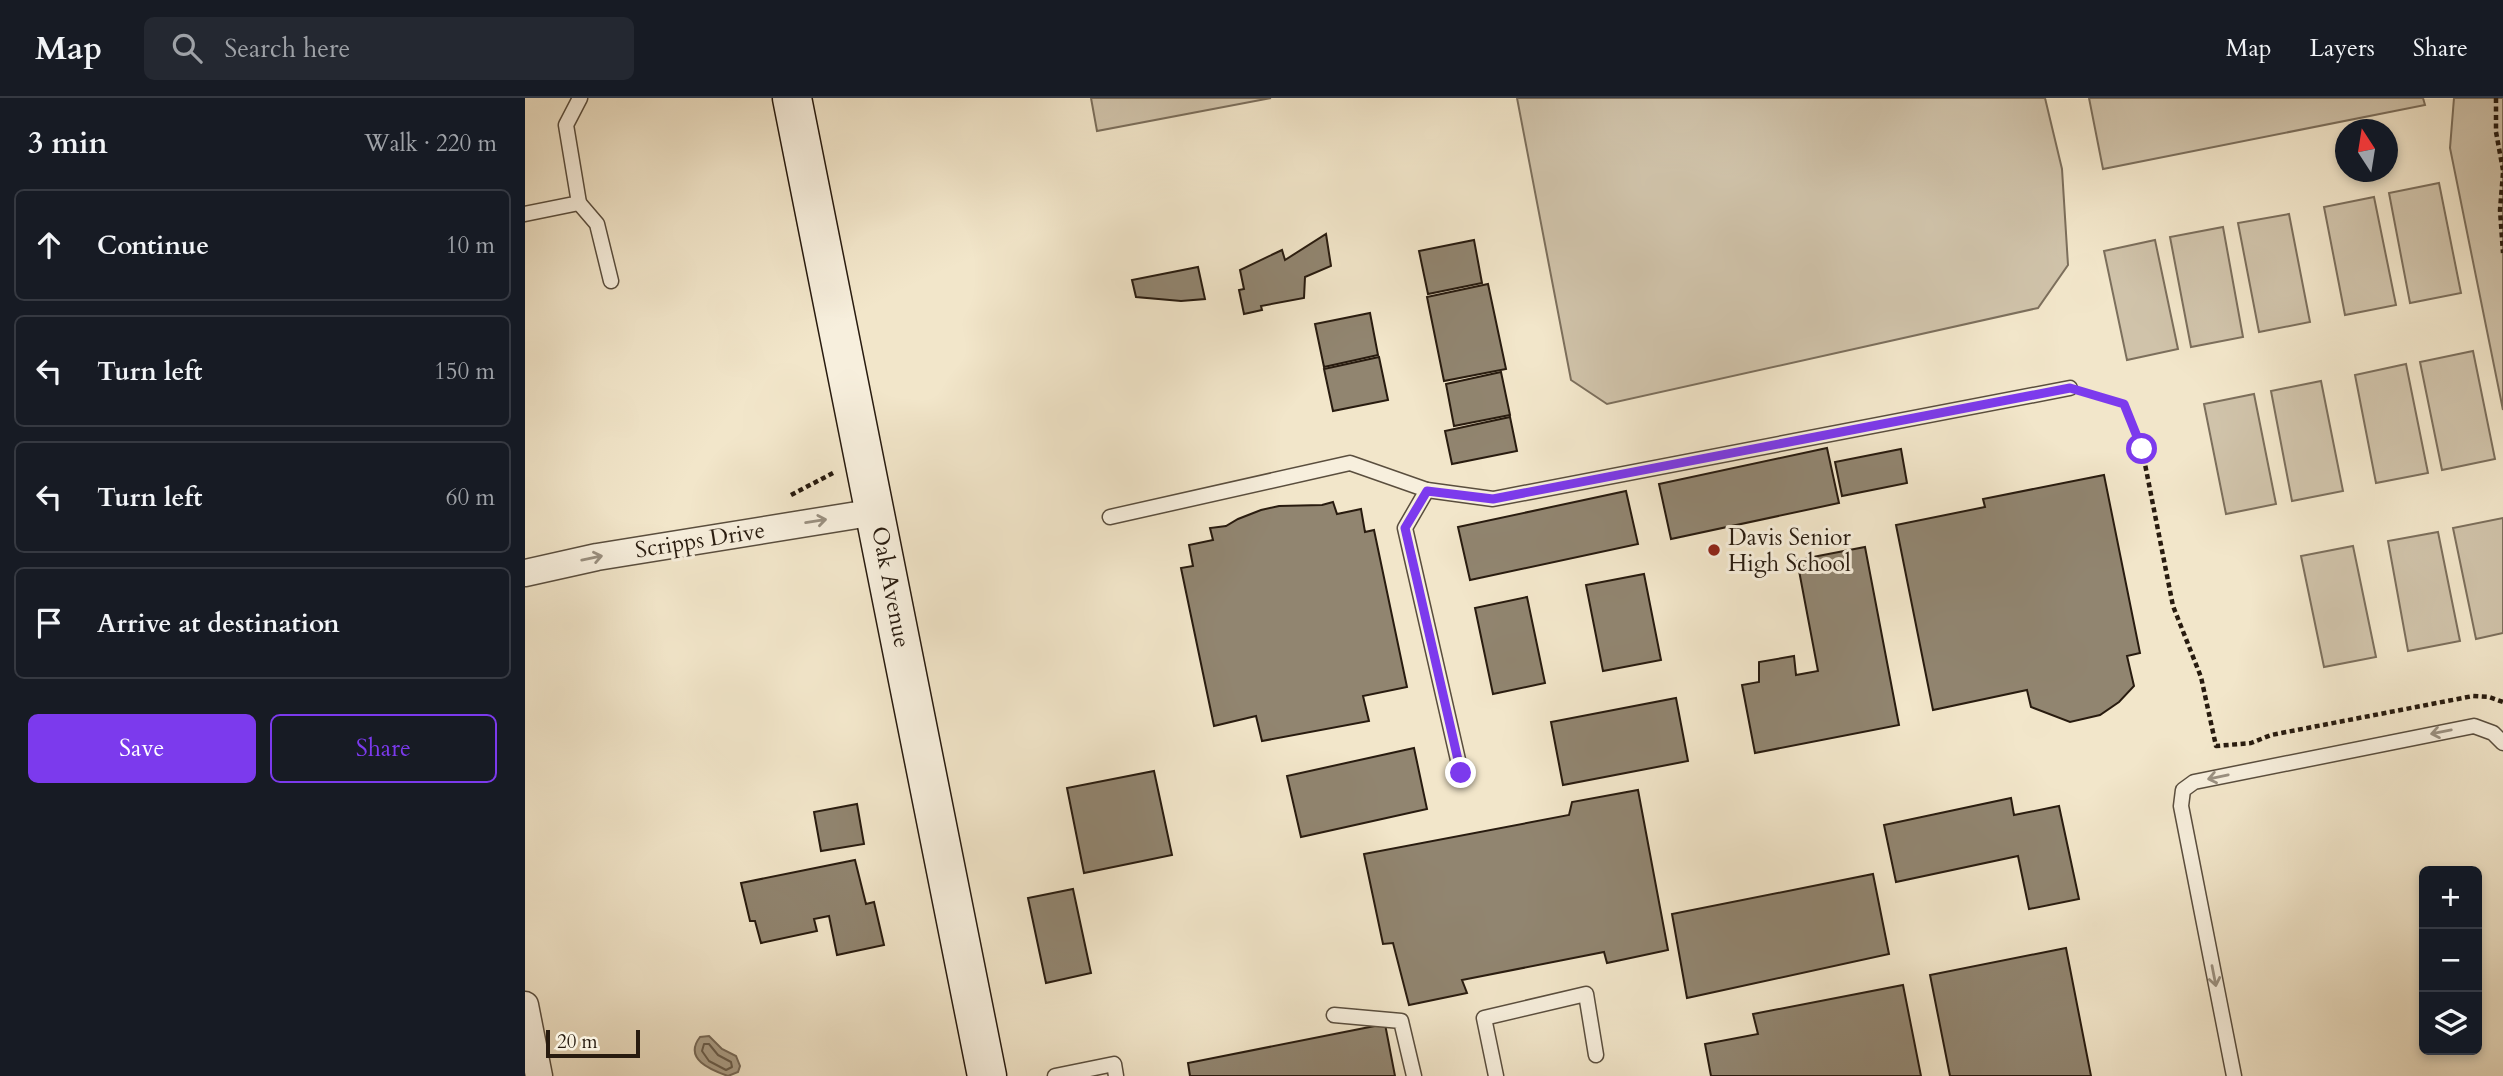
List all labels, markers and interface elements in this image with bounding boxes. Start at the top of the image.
search box [144,17,634,80]
text: Map [35,26,102,71]
icon: search [168,29,206,67]
text: Search here [224,31,350,66]
text: Map [2226,32,2272,65]
text: Layers [2310,32,2375,65]
text: Share [2413,32,2468,65]
north arrow [2335,119,2398,182]
text: 3 min [28,123,108,164]
text: Walk · 220 m [364,128,497,159]
icon: ahead [30,226,68,264]
text: Continue [97,228,209,263]
text: 10 m [446,230,495,261]
icon: left [30,352,68,390]
text: Turn left [97,354,202,389]
text: 150 m [434,356,495,387]
route start [2126,433,2157,464]
icon: left [30,478,68,516]
text: Turn left [97,480,202,515]
text: 60 m [446,482,495,513]
street label: Scripps Drive [633,514,767,566]
one-way arrow [804,514,827,527]
place label: Davis Senior High School [1728,522,1852,579]
street label: Oak Avenue [864,524,918,650]
marker: Davis Senior High School [1706,542,1722,558]
one-way arrow [580,551,603,565]
icon: arrive [30,604,68,642]
text: Arrive at destination [97,606,340,641]
button: Save [28,714,256,783]
button: Share [270,714,497,783]
one-way arrow [2430,726,2453,740]
route end [1445,757,1476,788]
one-way arrow [2207,770,2230,784]
map controls [2419,866,2482,1055]
button: + [2419,866,2482,929]
button: − [2419,929,2482,992]
one-way arrow [2208,964,2221,987]
button: layers [2419,992,2482,1055]
scale bar [546,1027,641,1059]
text: 20 m [557,1029,598,1055]

